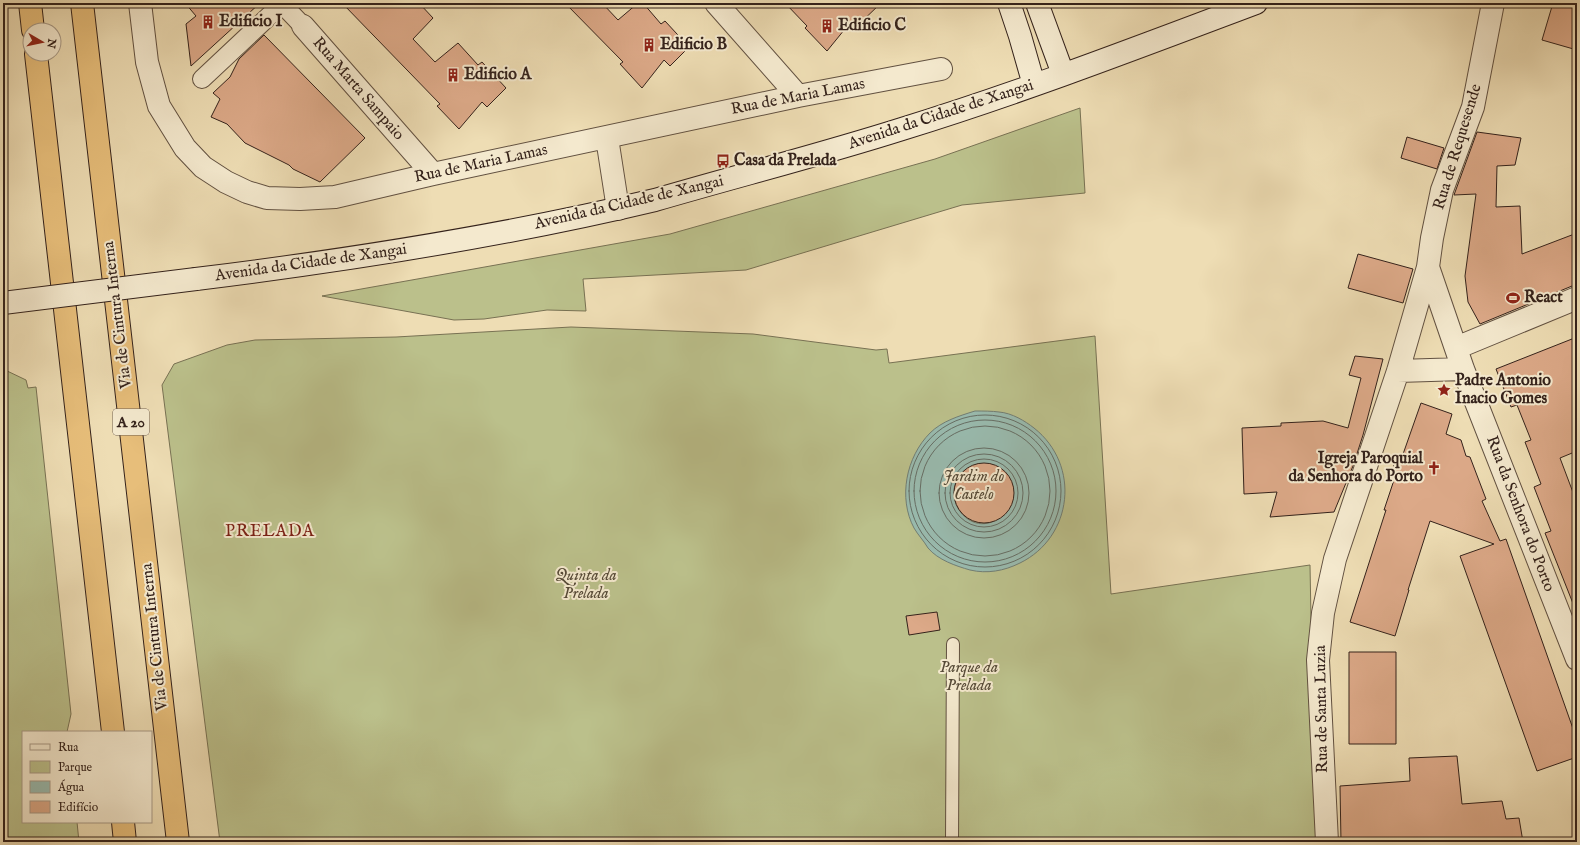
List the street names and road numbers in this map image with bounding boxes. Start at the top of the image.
street label: Rua Marta Sampaio [308,33,409,145]
street label: Rua de Maria Lamas [729,74,867,120]
street label: Avenida da Cidade de Xangai [845,76,1036,155]
street label: Rua de Requesende [1429,82,1487,212]
street label: Rua de Maria Lamas [412,140,550,188]
street label: Avenida da Cidade de Xangai [532,171,726,235]
street label: Via de Cintura Interna [99,240,137,391]
street label: Avenida da Cidade de Xangai [213,240,408,287]
road number: A 20 [113,409,149,435]
street label: Rua da Senhora do Porto [1481,433,1559,595]
street label: Via de Cintura Interna [137,562,173,713]
street label: Rua de Santa Luzia [1311,645,1333,773]

